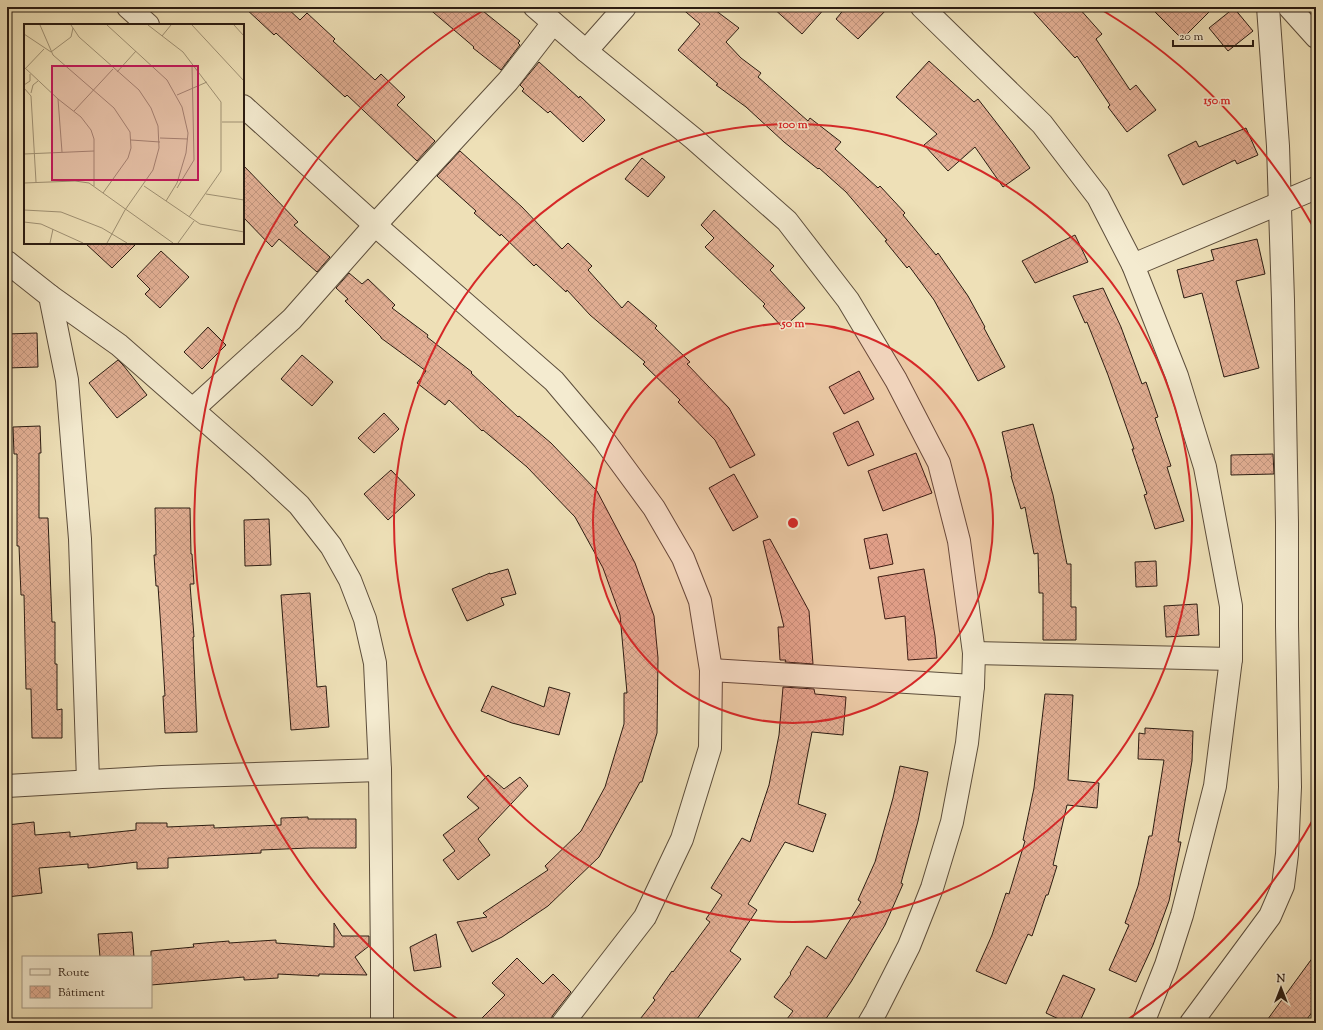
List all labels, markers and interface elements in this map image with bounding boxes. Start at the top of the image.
scale bar [1173,22,1253,48]
inset map [24,24,244,244]
text: 20 m [1179,28,1204,46]
text: 150 m [1202,92,1231,110]
text: 100 m [777,116,808,134]
text: 50 m [781,315,805,333]
centre of rings [786,516,800,530]
legend [22,956,152,1008]
text: Route [58,964,90,982]
north arrow [1261,968,1301,1008]
text: N [1276,971,1286,987]
text: Bâtiment [58,984,105,1002]

